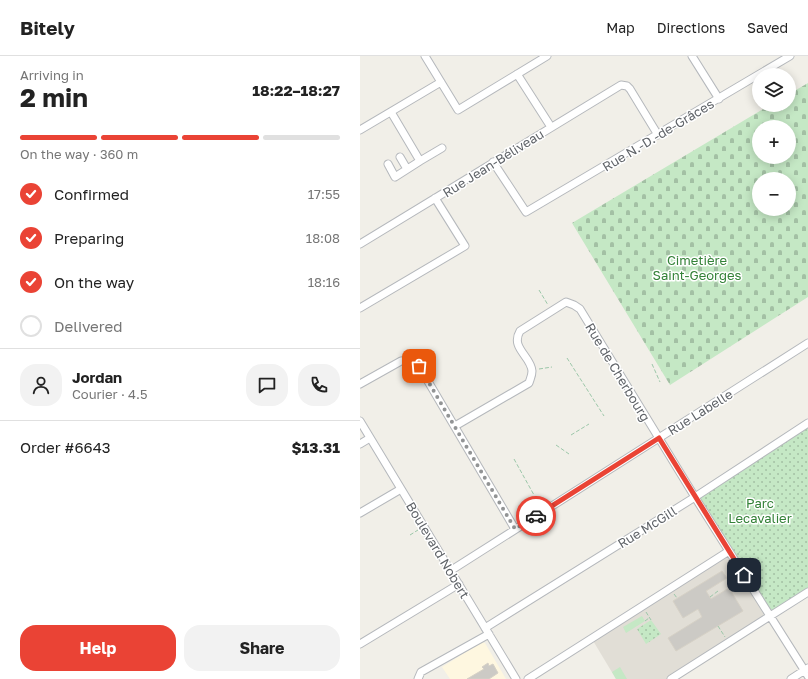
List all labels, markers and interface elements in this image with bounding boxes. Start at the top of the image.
text: Bitely [20,16,75,39]
text: Map [606,19,635,36]
text: Directions [657,19,725,36]
text: Saved [747,19,788,36]
text: Arriving in [20,67,84,83]
map controls [752,68,796,216]
button: layers [752,68,796,112]
text: 18:22–18:27 [252,81,340,99]
text: 2 min [20,82,88,113]
street label: Rue N.-D.-de-Grâces [599,95,717,175]
button: + [752,120,796,164]
street label: Rue Jean-Béliveau [440,125,546,201]
text: On the way · 360 m [20,146,138,162]
button: − [752,172,796,216]
icon: check [20,183,42,205]
text: Confirmed [54,185,129,203]
text: 17:55 [308,186,340,202]
icon: check [20,227,42,249]
text: Preparing [54,229,124,247]
text: 18:08 [306,230,340,246]
park label: Cimetière Saint-Georges [653,252,741,283]
icon: check [20,271,42,293]
text: On the way [54,273,134,291]
text: 18:16 [308,274,340,290]
text: Delivered [54,317,122,335]
street label: Rue de Cherbourg [582,320,654,424]
pin [402,349,436,383]
icon: bag [408,355,430,377]
button: person [20,364,62,406]
button: chat [246,364,288,406]
button: phone [298,364,340,406]
text: Jordan [72,368,122,386]
text: Courier · 4.5 [72,386,147,402]
street label: Rue Labelle [665,386,735,438]
text: Order #6643 [20,438,111,456]
text: $13.31 [291,438,340,456]
park label: Parc Lecavalier [728,495,792,526]
courier [516,496,556,536]
street label: Boulevard Nobert [403,499,473,601]
street label: Rue McGill [615,503,679,551]
icon: car [525,505,547,527]
pin [727,558,761,592]
icon: home [733,564,755,586]
button: Help [20,625,176,671]
button: Share [184,625,340,671]

